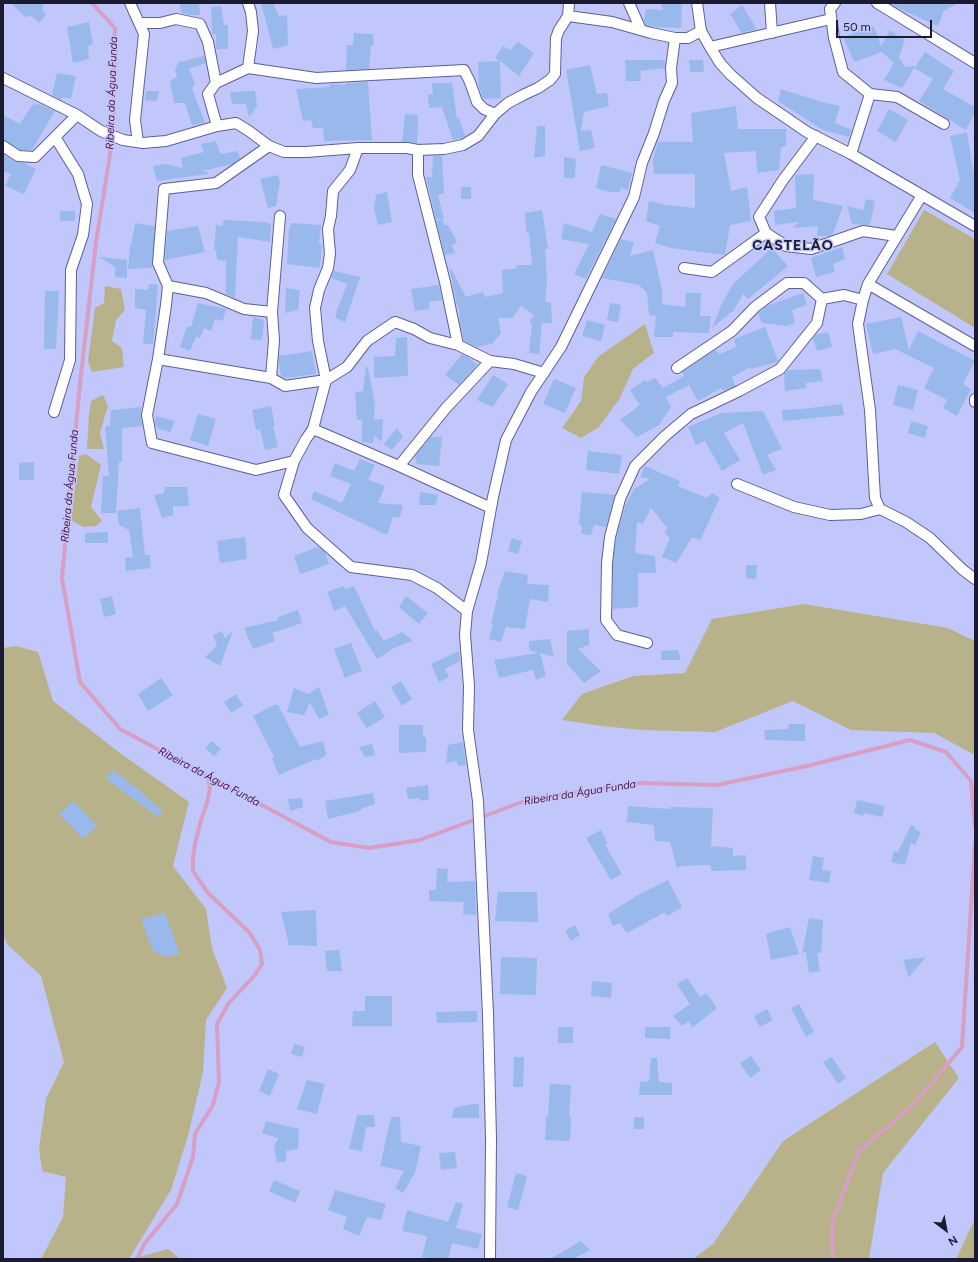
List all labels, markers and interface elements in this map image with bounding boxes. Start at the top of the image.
scale bar [838,12,934,38]
text: 50 m [843,20,871,34]
water label: Ribeira da Água Funda [103,36,121,150]
district label: CASTELÃO [752,238,834,254]
water label: Ribeira da Água Funda [58,429,82,543]
water label: Ribeira da Água Funda [156,745,262,809]
water label: Ribeira da Água Funda [523,778,637,808]
north arrow [926,1210,966,1250]
text: N [946,1233,960,1248]

